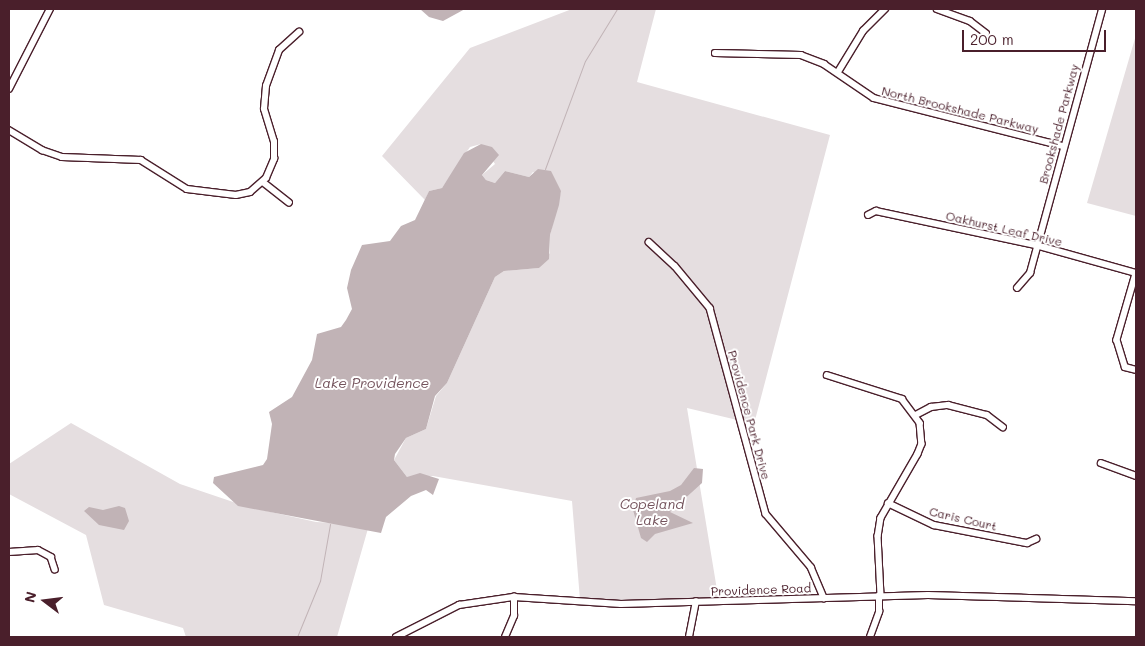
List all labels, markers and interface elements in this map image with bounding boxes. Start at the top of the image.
scale bar [965,20,1109,52]
text: 200 m [970,29,1014,49]
street label: Brookshade Parkway [1036,63,1082,185]
street label: North Brookshade Parkway [880,84,1040,136]
street label: Oakhurst Leaf Drive [944,209,1064,249]
street label: Providence Park Drive [725,349,773,481]
water label: Lake Providence [315,375,429,391]
water label: Copeland Lake [620,496,684,528]
street label: Caris Court [928,504,998,534]
north arrow [20,576,70,626]
street label: Providence Road [711,581,811,599]
text: N [19,589,41,605]

